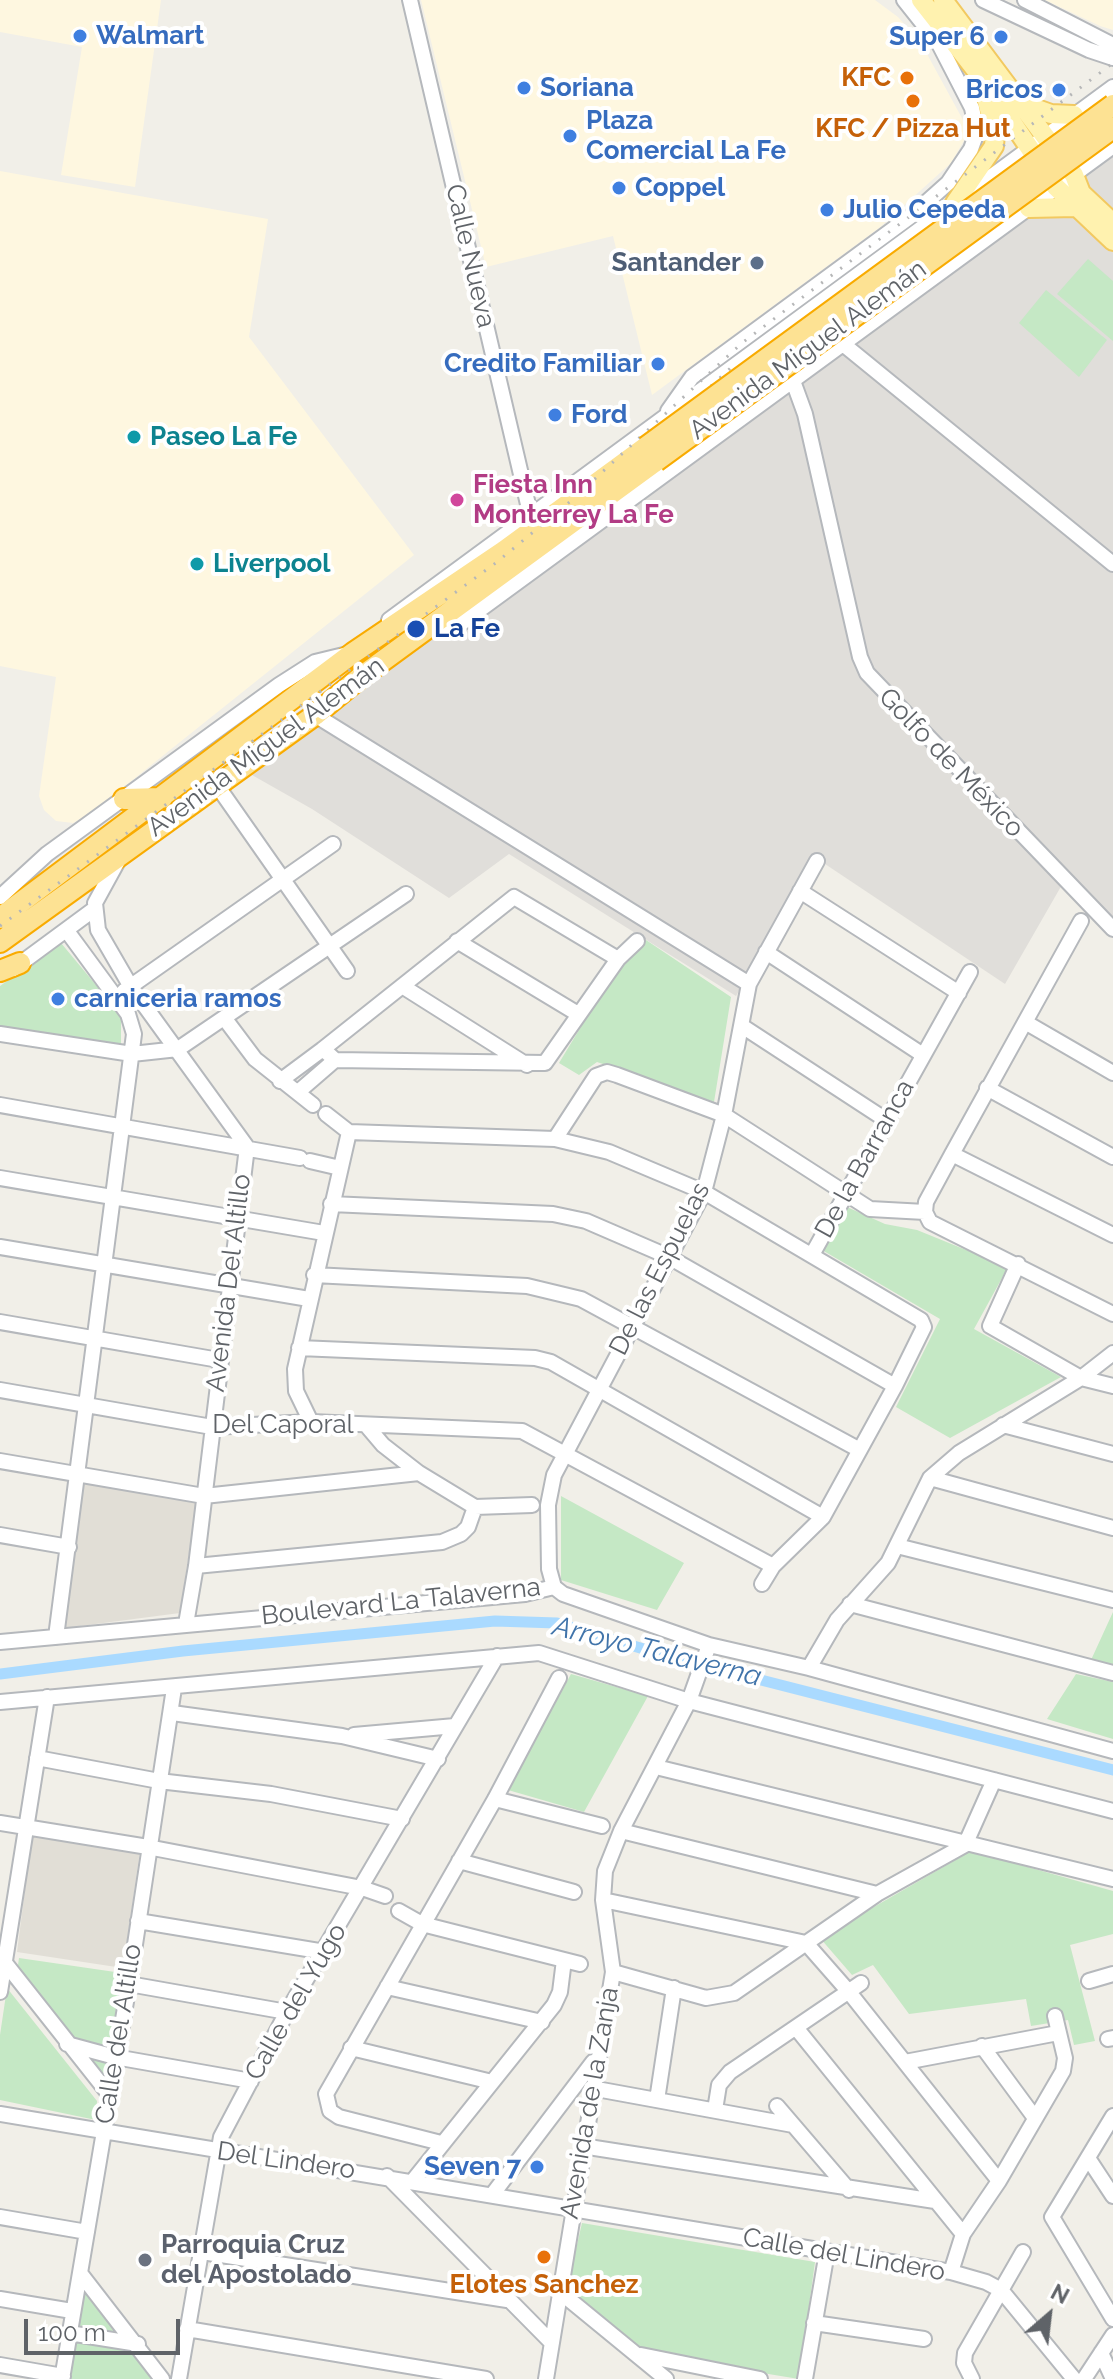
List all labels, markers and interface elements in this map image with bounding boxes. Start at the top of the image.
place label: Walmart [96,20,204,52]
place label: Super 6 [889,21,985,53]
marker: Walmart [71,27,89,45]
marker: Super 6 [992,28,1010,46]
place label: KFC [841,62,891,94]
marker: KFC [898,69,916,87]
place label: Soriana [540,72,634,104]
place label: Bricos [965,74,1043,106]
marker: Soriana [515,79,533,97]
marker: Bricos [1050,81,1068,99]
marker: KFC / Pizza Hut [904,92,922,110]
place label: Plaza Comercial La Fe [586,105,786,166]
place label: KFC / Pizza Hut [815,113,1011,145]
marker: Plaza Comercial La Fe [561,127,579,145]
place label: Coppel [635,172,725,204]
marker: Coppel [610,179,628,197]
street label: Calle Nueva [438,181,502,331]
place label: Julio Cepeda [843,194,1006,226]
marker: Julio Cepeda [818,201,836,219]
place label: Santander [612,247,741,279]
street label: Avenida Miguel Alemán [683,254,933,446]
marker: Santander [748,254,766,272]
place label: Credito Familiar [444,348,642,380]
marker: Credito Familiar [649,355,667,373]
place label: Ford [571,399,628,431]
marker: Ford [546,406,564,424]
place label: Paseo La Fe [150,421,297,453]
marker: Paseo La Fe [125,428,143,446]
place label: Fiesta Inn Monterrey La Fe [473,469,674,530]
marker: Fiesta Inn Monterrey La Fe [448,491,466,509]
place label: Liverpool [213,548,331,580]
marker: Liverpool [188,555,206,573]
place label: La Fe [434,613,500,645]
marker: La Fe [405,618,427,640]
street label: Avenida Miguel Alemán [141,651,391,843]
street label: Golfo de México [872,682,1030,844]
place label: carniceria ramos [74,983,282,1015]
marker: carniceria ramos [49,990,67,1008]
street label: De la Barranca [809,1075,921,1243]
street label: Avenida Del Altillo [200,1172,258,1394]
street label: De las Espuelas [603,1177,717,1361]
street label: Del Caporal [212,1409,354,1441]
street label: Boulevard La Talaverna [260,1572,542,1632]
water label: Arroyo Talaverna [549,1610,765,1694]
street label: Calle del Yugo [239,1918,353,2086]
street label: Calle del Altillo [89,1942,149,2126]
street label: Avenida de la Zanja [554,1985,626,2221]
street label: Del Lindero [215,2136,357,2186]
place label: Seven 7 [424,2151,521,2183]
marker: Seven 7 [528,2158,546,2176]
street label: Calle del Lindero [740,2222,948,2288]
place label: Parroquia Cruz del Apostolado [161,2229,352,2290]
marker: Elotes Sanchez [535,2248,553,2266]
marker: Parroquia Cruz del Apostolado [136,2251,154,2269]
place label: Elotes Sanchez [450,2269,638,2301]
north arrow [1009,2275,1089,2355]
text: N [1047,2278,1074,2309]
scale bar [28,2303,184,2353]
text: 100 m [38,2318,106,2347]

